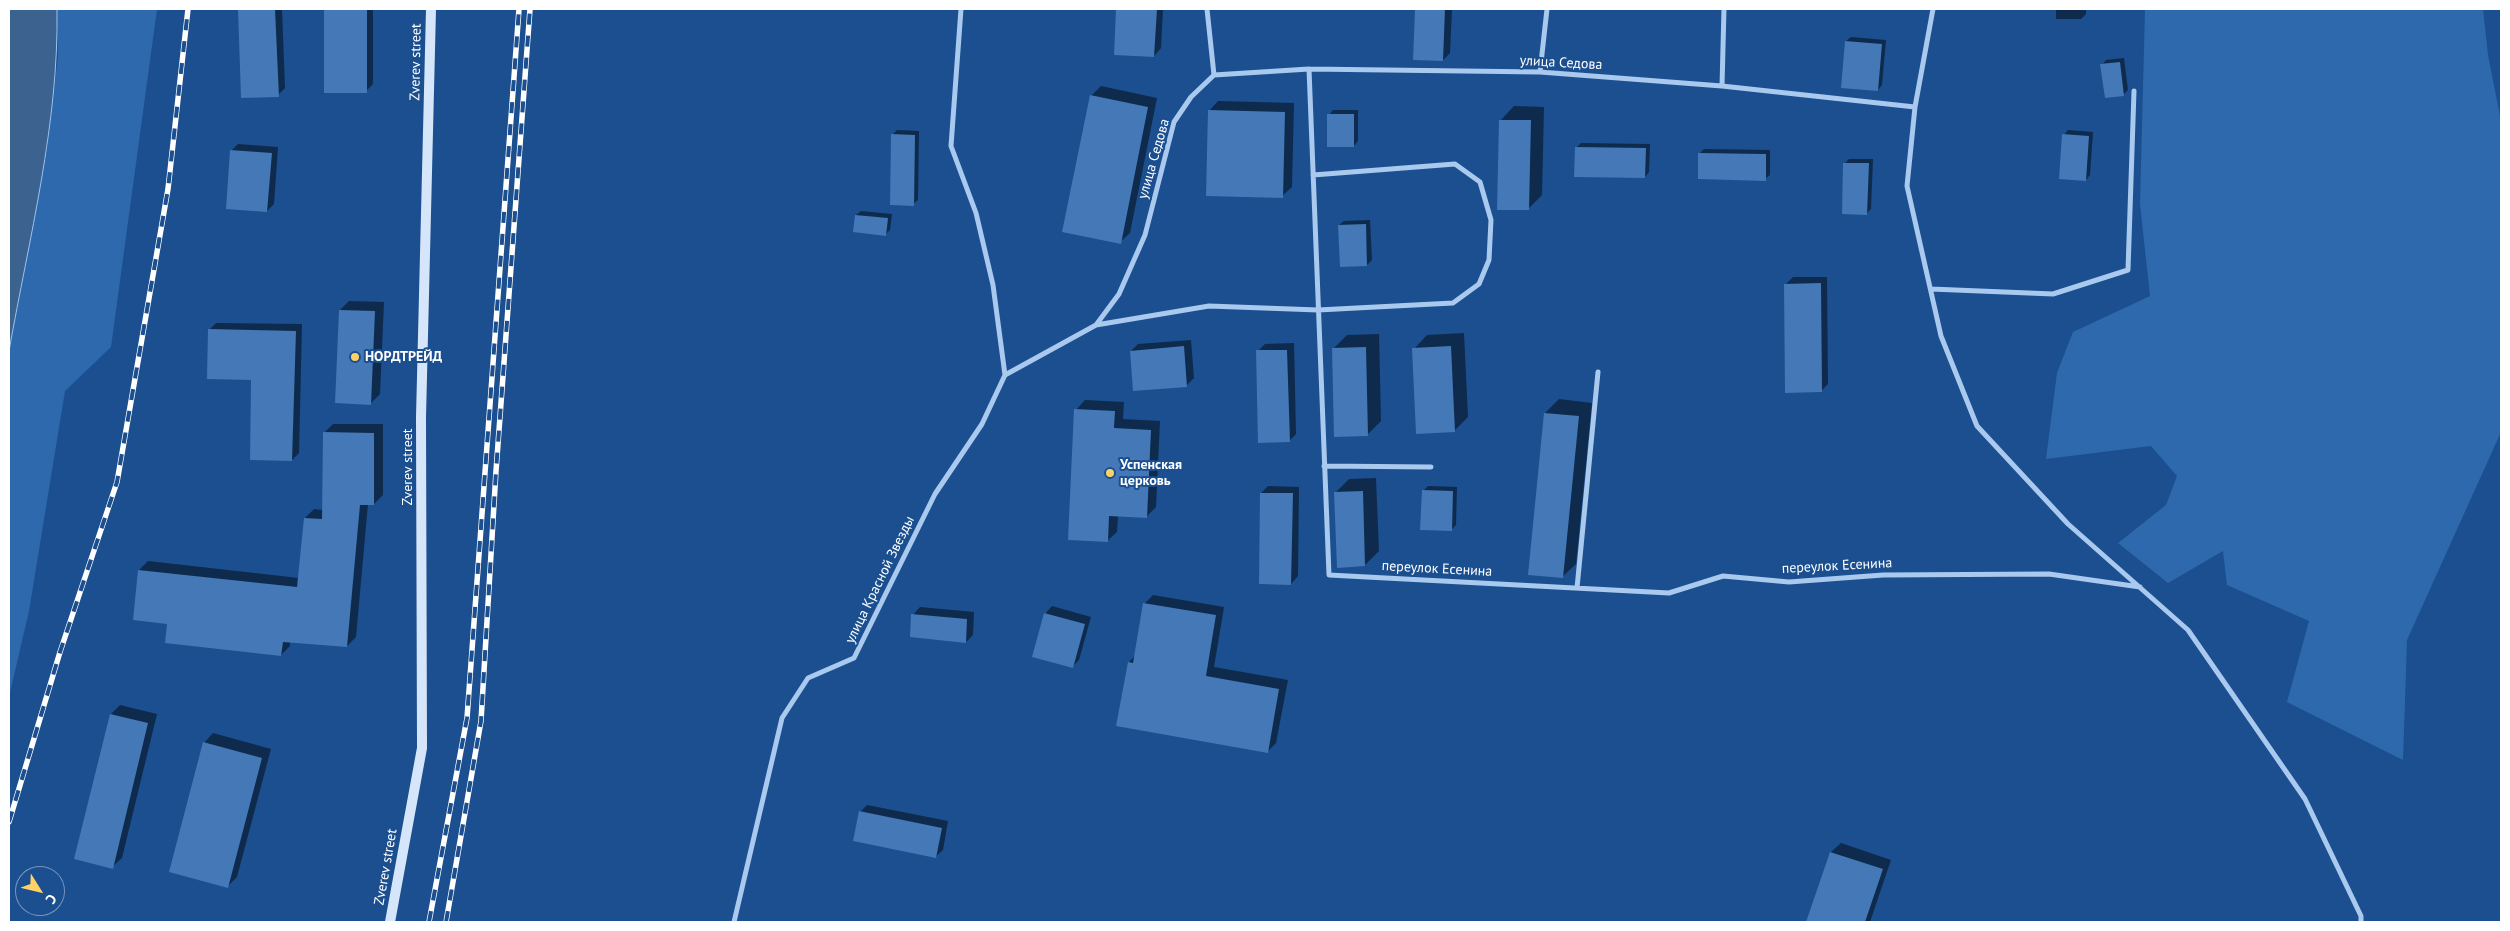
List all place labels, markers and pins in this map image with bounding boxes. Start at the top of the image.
place label: НОРДТРЕЙД [365,349,442,365]
marker: НОРДТРЕЙД [349,351,361,363]
place label: Успенская церковь [1120,457,1182,490]
marker: Успенская церковь [1104,467,1116,479]

